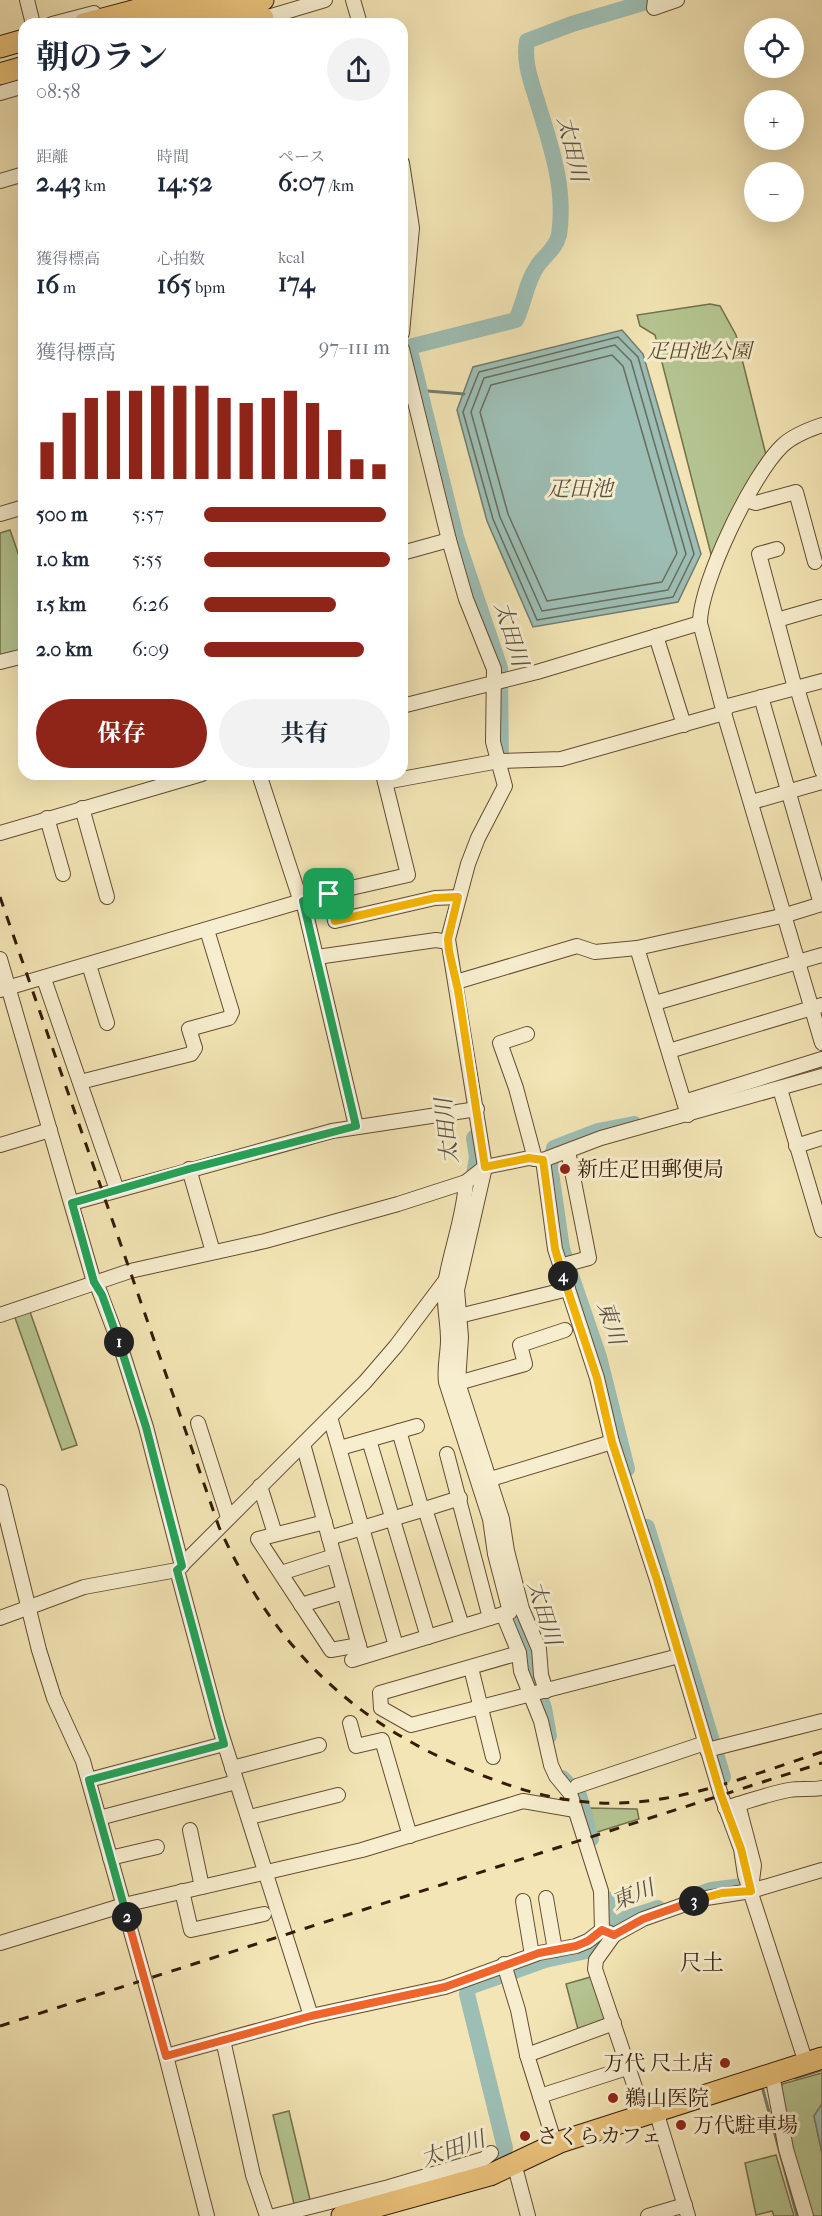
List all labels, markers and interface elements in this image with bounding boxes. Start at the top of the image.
map controls [744,18,804,222]
button: locate [744,18,804,78]
text: 朝のラン [36,38,168,77]
button: share [327,38,390,101]
text: 08:58 [36,80,81,103]
button: + [744,90,804,150]
water label: 太田川 [552,114,593,186]
text: 距離 [36,147,68,166]
text: 時間 [157,147,189,166]
text: ペース [278,147,325,166]
button: − [744,162,804,222]
text: 2.43 [36,167,81,198]
text: 14:52 [157,167,213,198]
text: 6:07 [278,167,325,198]
text: km [81,176,106,195]
text: /km [325,176,354,195]
text: kcal [278,248,305,267]
text: 獲得標高 [36,249,100,268]
text: 心拍数 [157,249,205,268]
text: 174 [278,267,314,298]
text: 16 [36,269,59,300]
text: 165 [157,269,191,300]
text: m [59,278,76,297]
text: bpm [191,278,225,297]
text: 97–111 m [319,336,390,359]
park label: 疋田池公園 [647,339,754,363]
text: 獲得標高 [36,341,116,364]
water label: 疋田池 [547,476,616,502]
text: 500 m [36,503,88,526]
text: 5:57 [132,503,164,526]
text: 1.0 km [36,548,89,571]
text: 5:55 [132,548,163,571]
text: 1.5 km [36,593,86,616]
text: 6:26 [132,593,169,616]
water label: 太田川 [489,599,534,671]
text: 2.0 km [36,638,92,661]
text: 6:09 [132,638,169,661]
button: 保存 [36,699,207,768]
button: 共有 [219,699,390,768]
pin [303,868,354,919]
icon: arrive [312,877,345,910]
water label: 太田川 [430,1095,463,1165]
place label: 新庄疋田郵便局 [577,1157,724,1181]
marker: 新庄疋田郵便局 [558,1162,572,1176]
pin: 4 [548,1261,578,1291]
text: 4 [558,1266,568,1285]
water label: 東川 [592,1298,631,1350]
pin: 1 [104,1327,134,1357]
text: 1 [116,1332,122,1351]
water label: 太田川 [522,1578,567,1650]
water label: 東川 [608,1874,660,1915]
pin: 3 [679,1886,709,1916]
text: 3 [691,1891,697,1910]
pin: 2 [112,1902,142,1932]
text: 2 [123,1907,131,1926]
district label: 尺土 [680,1950,724,1976]
place label: 万代 尺土店 [603,2051,713,2075]
marker: 万代 尺土店 [718,2056,732,2070]
place label: 鵜山医院 [625,2086,709,2110]
marker: 鵜山医院 [606,2091,620,2105]
place label: 万代駐車場 [693,2113,798,2137]
marker: 万代駐車場 [674,2118,688,2132]
place label: さくらカフェ [537,2124,662,2148]
water label: 太田川 [418,2125,490,2172]
marker: さくらカフェ [518,2129,532,2143]

